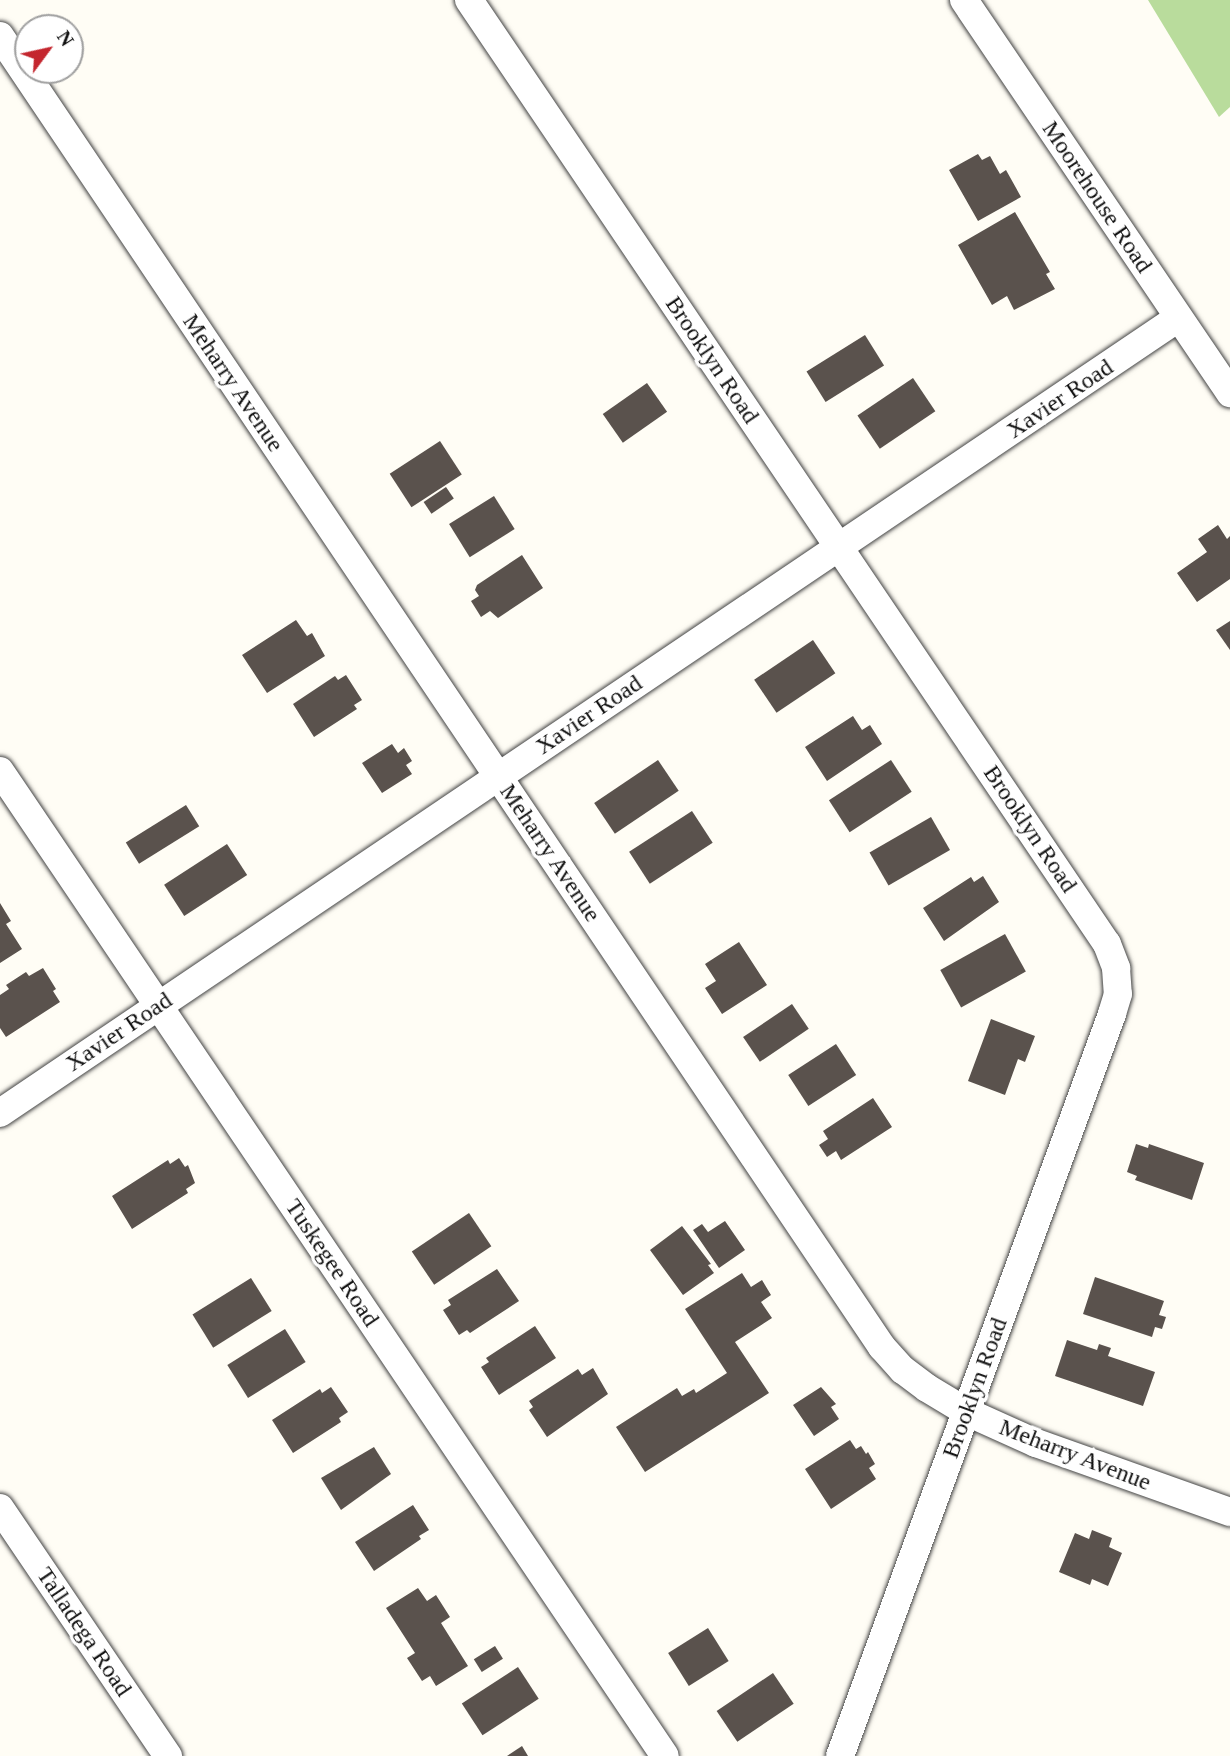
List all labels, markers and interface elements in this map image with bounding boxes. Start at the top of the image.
north arrow [14,14,84,84]
text: N [53,27,78,50]
street label: Moorehouse Road [1036,116,1158,278]
street label: Brooklyn Road [659,291,765,429]
street label: Meharry Avenue [176,308,290,458]
street label: Xavier Road [1001,353,1119,445]
street label: Xavier Road [530,669,648,761]
street label: Brooklyn Road [977,760,1083,898]
street label: Meharry Avenue [493,778,607,928]
street label: Xavier Road [60,986,178,1078]
street label: Tuskegee Road [279,1194,385,1332]
street label: Brooklyn Road [936,1314,1014,1462]
street label: Meharry Avenue [994,1413,1156,1497]
street label: Talladega Road [30,1562,138,1702]

